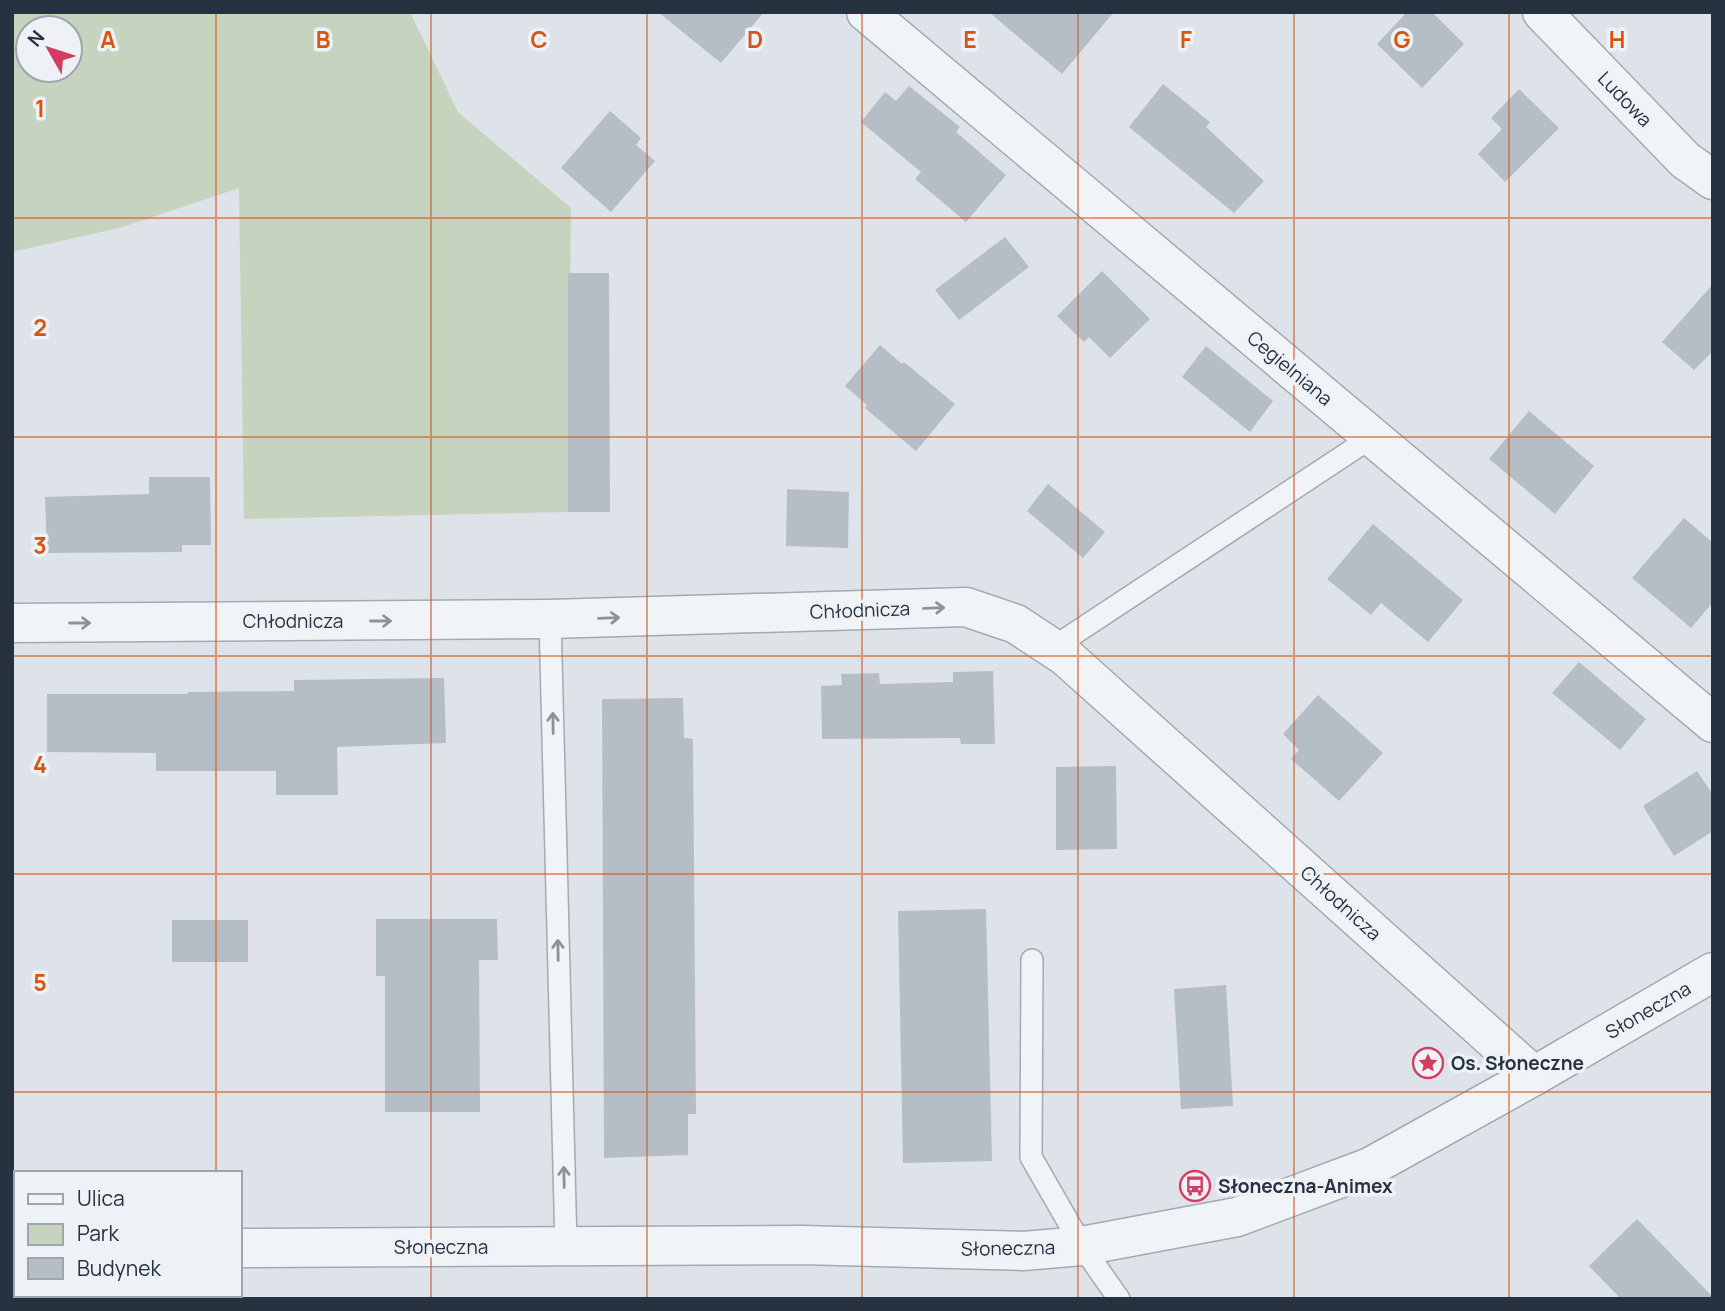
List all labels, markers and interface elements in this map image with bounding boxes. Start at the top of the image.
north arrow [14,14,84,84]
text: A [100,23,116,55]
text: B [316,23,330,55]
text: C [531,23,548,55]
text: D [747,23,763,55]
text: E [963,23,977,55]
text: F [1180,23,1192,55]
text: G [1394,23,1411,55]
text: H [1609,23,1625,55]
text: N [21,25,50,52]
street label: Ludowa [1592,66,1658,132]
text: 1 [35,92,45,124]
text: 2 [33,311,47,343]
street label: Cegielniana [1242,325,1338,411]
text: 3 [33,529,47,561]
street label: Chłodnicza [809,595,911,625]
one-way arrow [923,601,946,614]
street label: Chłodnicza [243,608,343,634]
one-way arrow [597,611,620,624]
one-way arrow [370,614,393,628]
one-way arrow [69,616,92,630]
one-way arrow [546,711,559,734]
text: 4 [33,748,47,780]
street label: Chłodnicza [1295,860,1387,946]
one-way arrow [552,939,565,962]
text: 5 [33,966,47,998]
street label: Słoneczna [1601,975,1695,1045]
place icon: Os. Słoneczne [1411,1046,1445,1080]
place label: Os. Słoneczne [1451,1050,1584,1076]
one-way arrow [557,1166,571,1189]
bus stop icon: Słoneczna-Animex [1178,1169,1212,1203]
legend [14,1171,242,1297]
place label: Słoneczna-Animex [1218,1173,1393,1199]
text: Ulica [77,1184,125,1212]
text: Park [77,1219,119,1247]
street label: Słoneczna [394,1234,488,1260]
street label: Słoneczna [961,1234,1055,1262]
text: Budynek [77,1254,162,1282]

